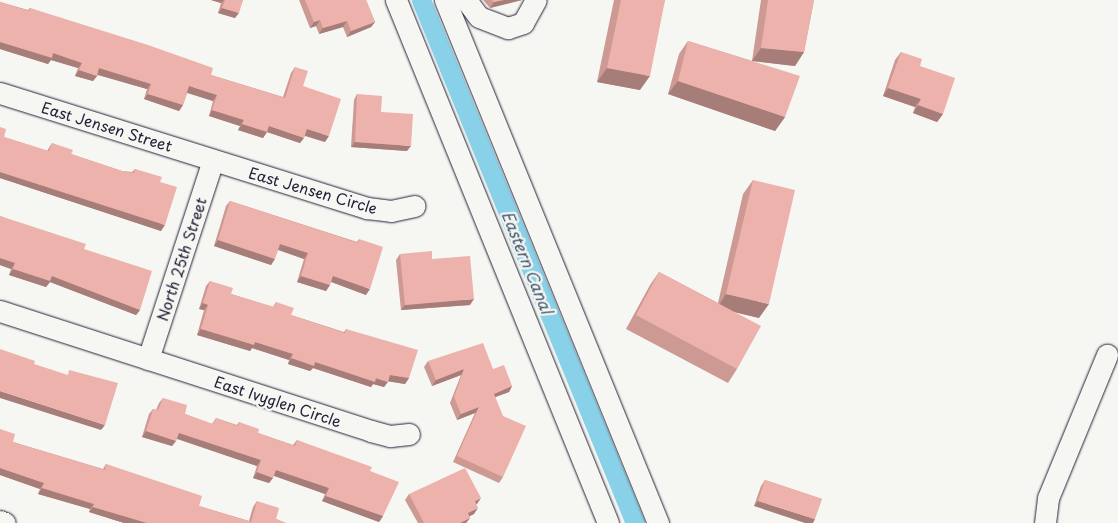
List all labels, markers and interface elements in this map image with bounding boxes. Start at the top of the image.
street label: East Jensen Street [40,98,174,154]
street label: East Jensen Circle [247,163,379,217]
street label: North 25th Street [152,194,210,324]
water label: Eastern Canal [498,207,558,317]
street label: East Ivyglen Circle [211,372,345,430]

